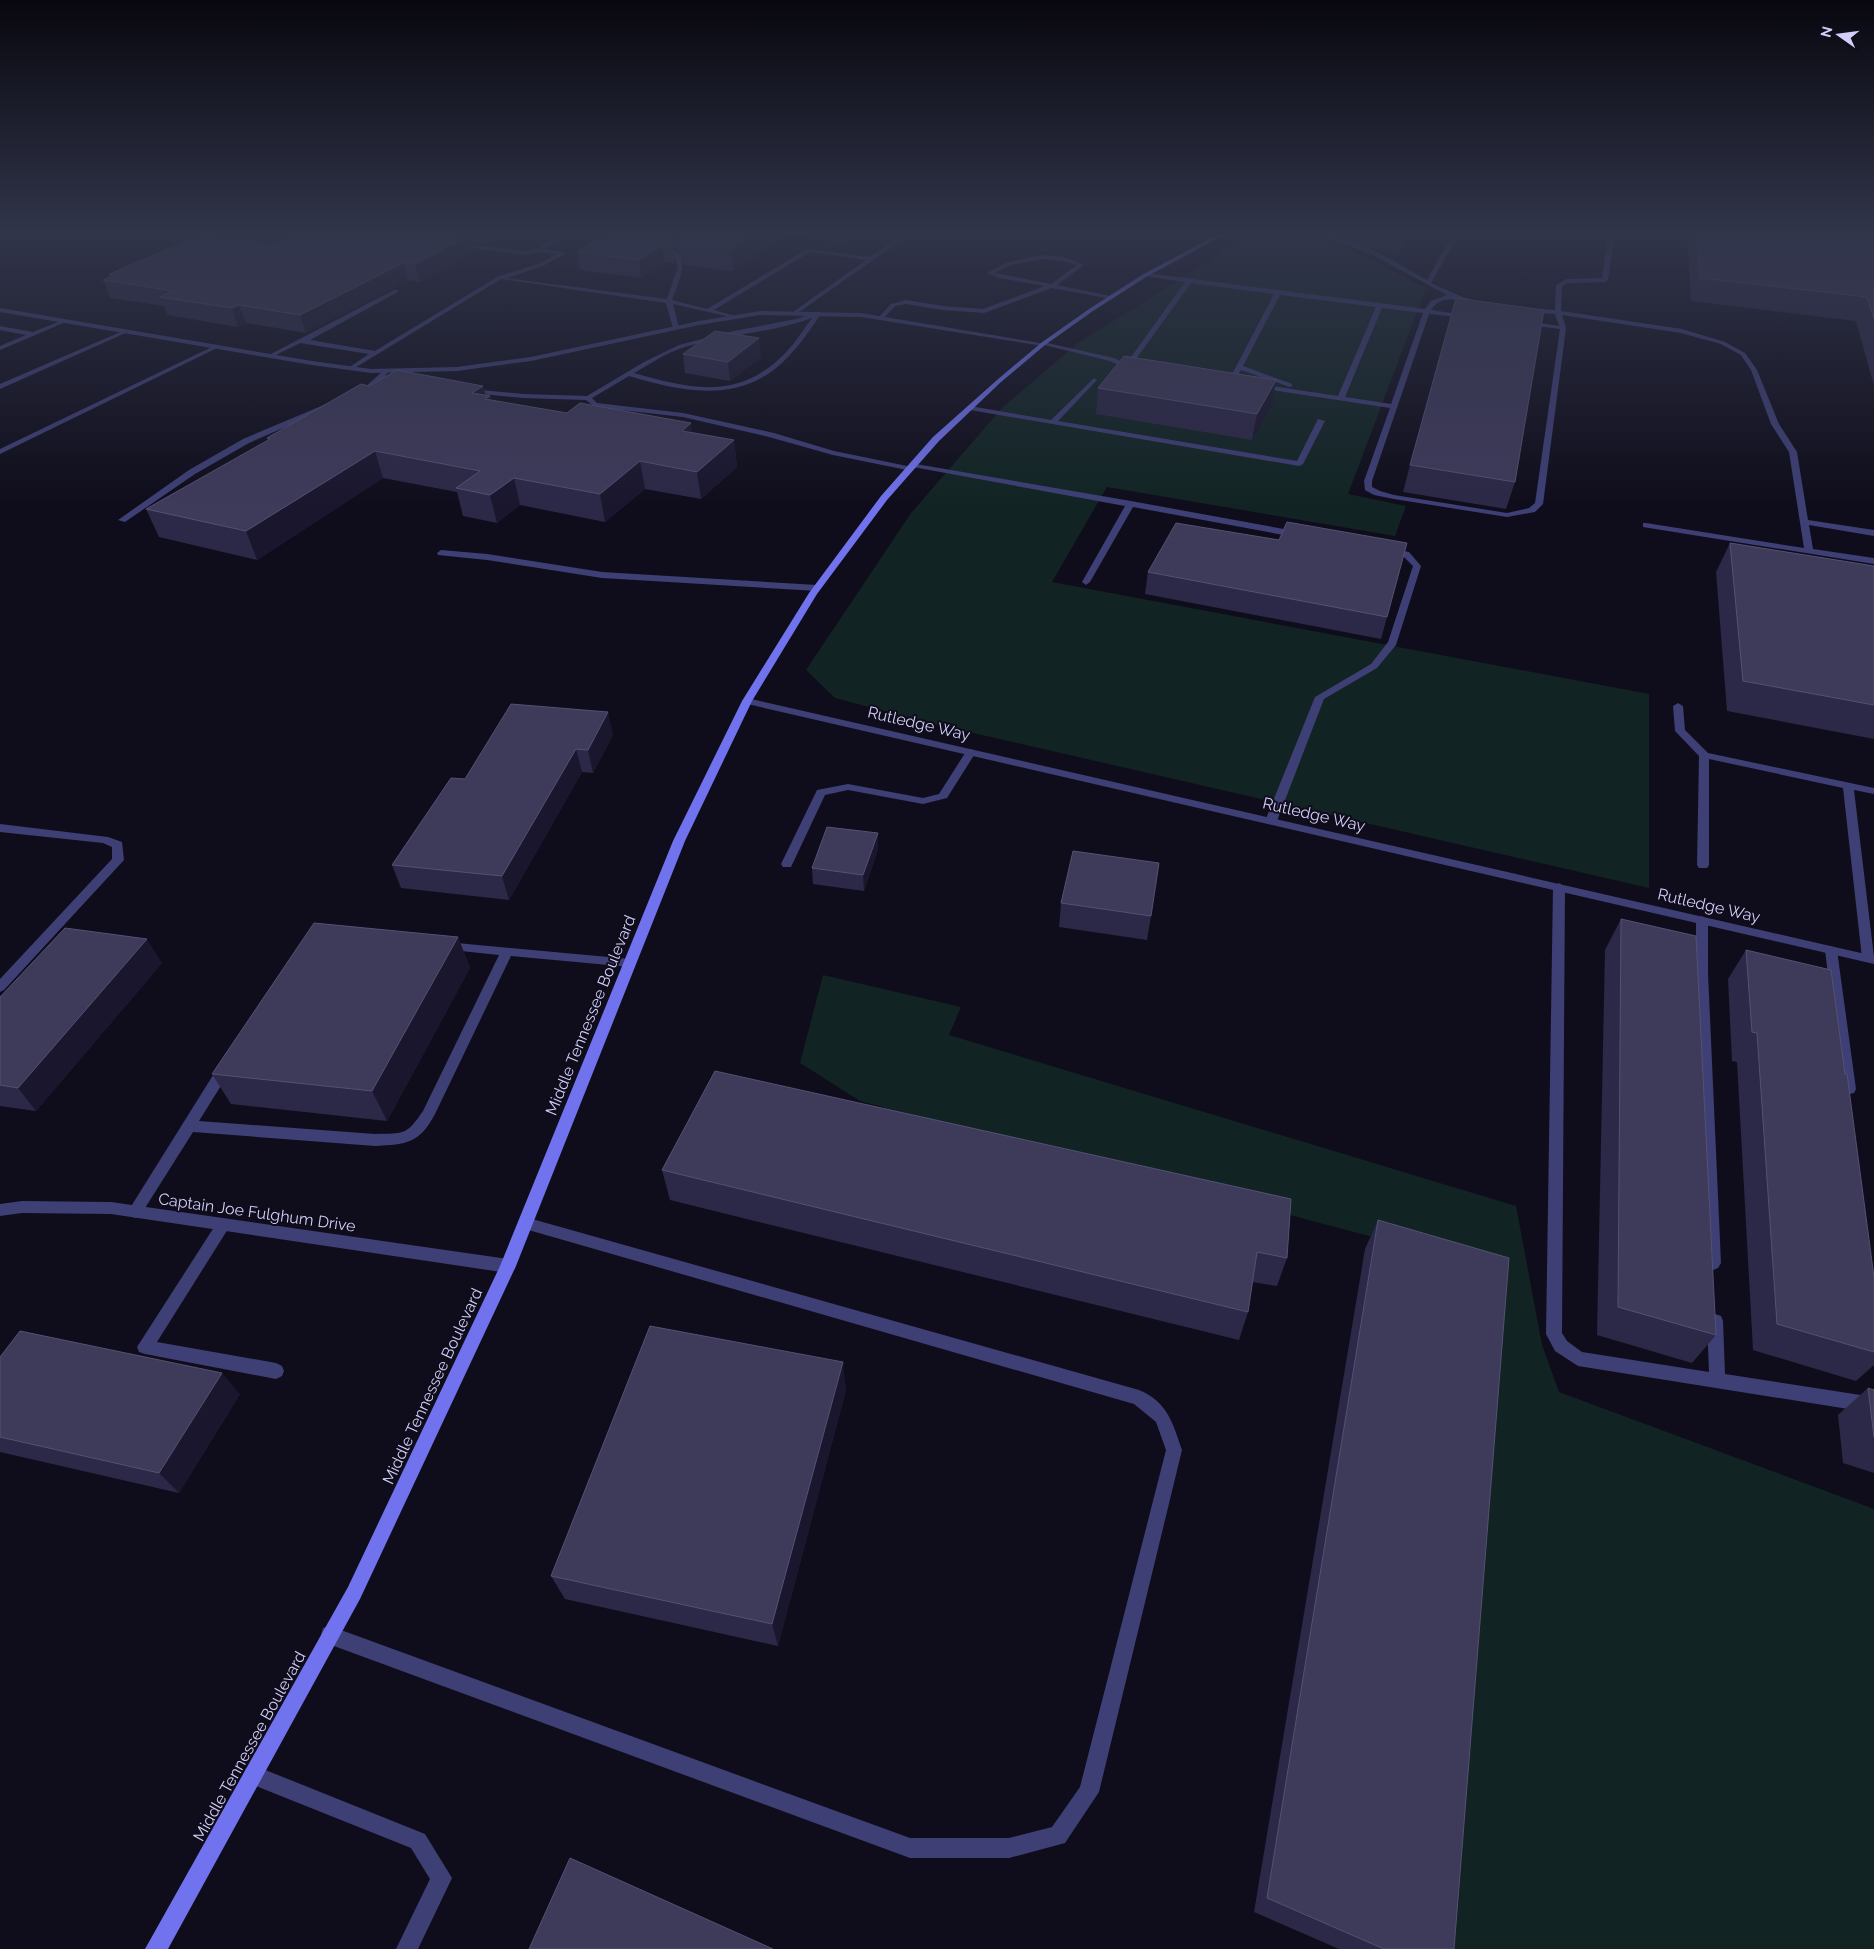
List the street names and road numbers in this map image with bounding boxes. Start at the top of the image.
street label: Rutledge Way [866,702,972,745]
street label: Rutledge Way [1261,793,1367,836]
street label: Rutledge Way [1656,884,1762,927]
street label: Middle Tennessee Boulevard [542,912,639,1118]
street label: Captain Joe Fulghum Drive [157,1189,357,1236]
street label: Middle Tennessee Boulevard [379,1285,486,1487]
street label: Middle Tennessee Boulevard [189,1648,310,1844]

